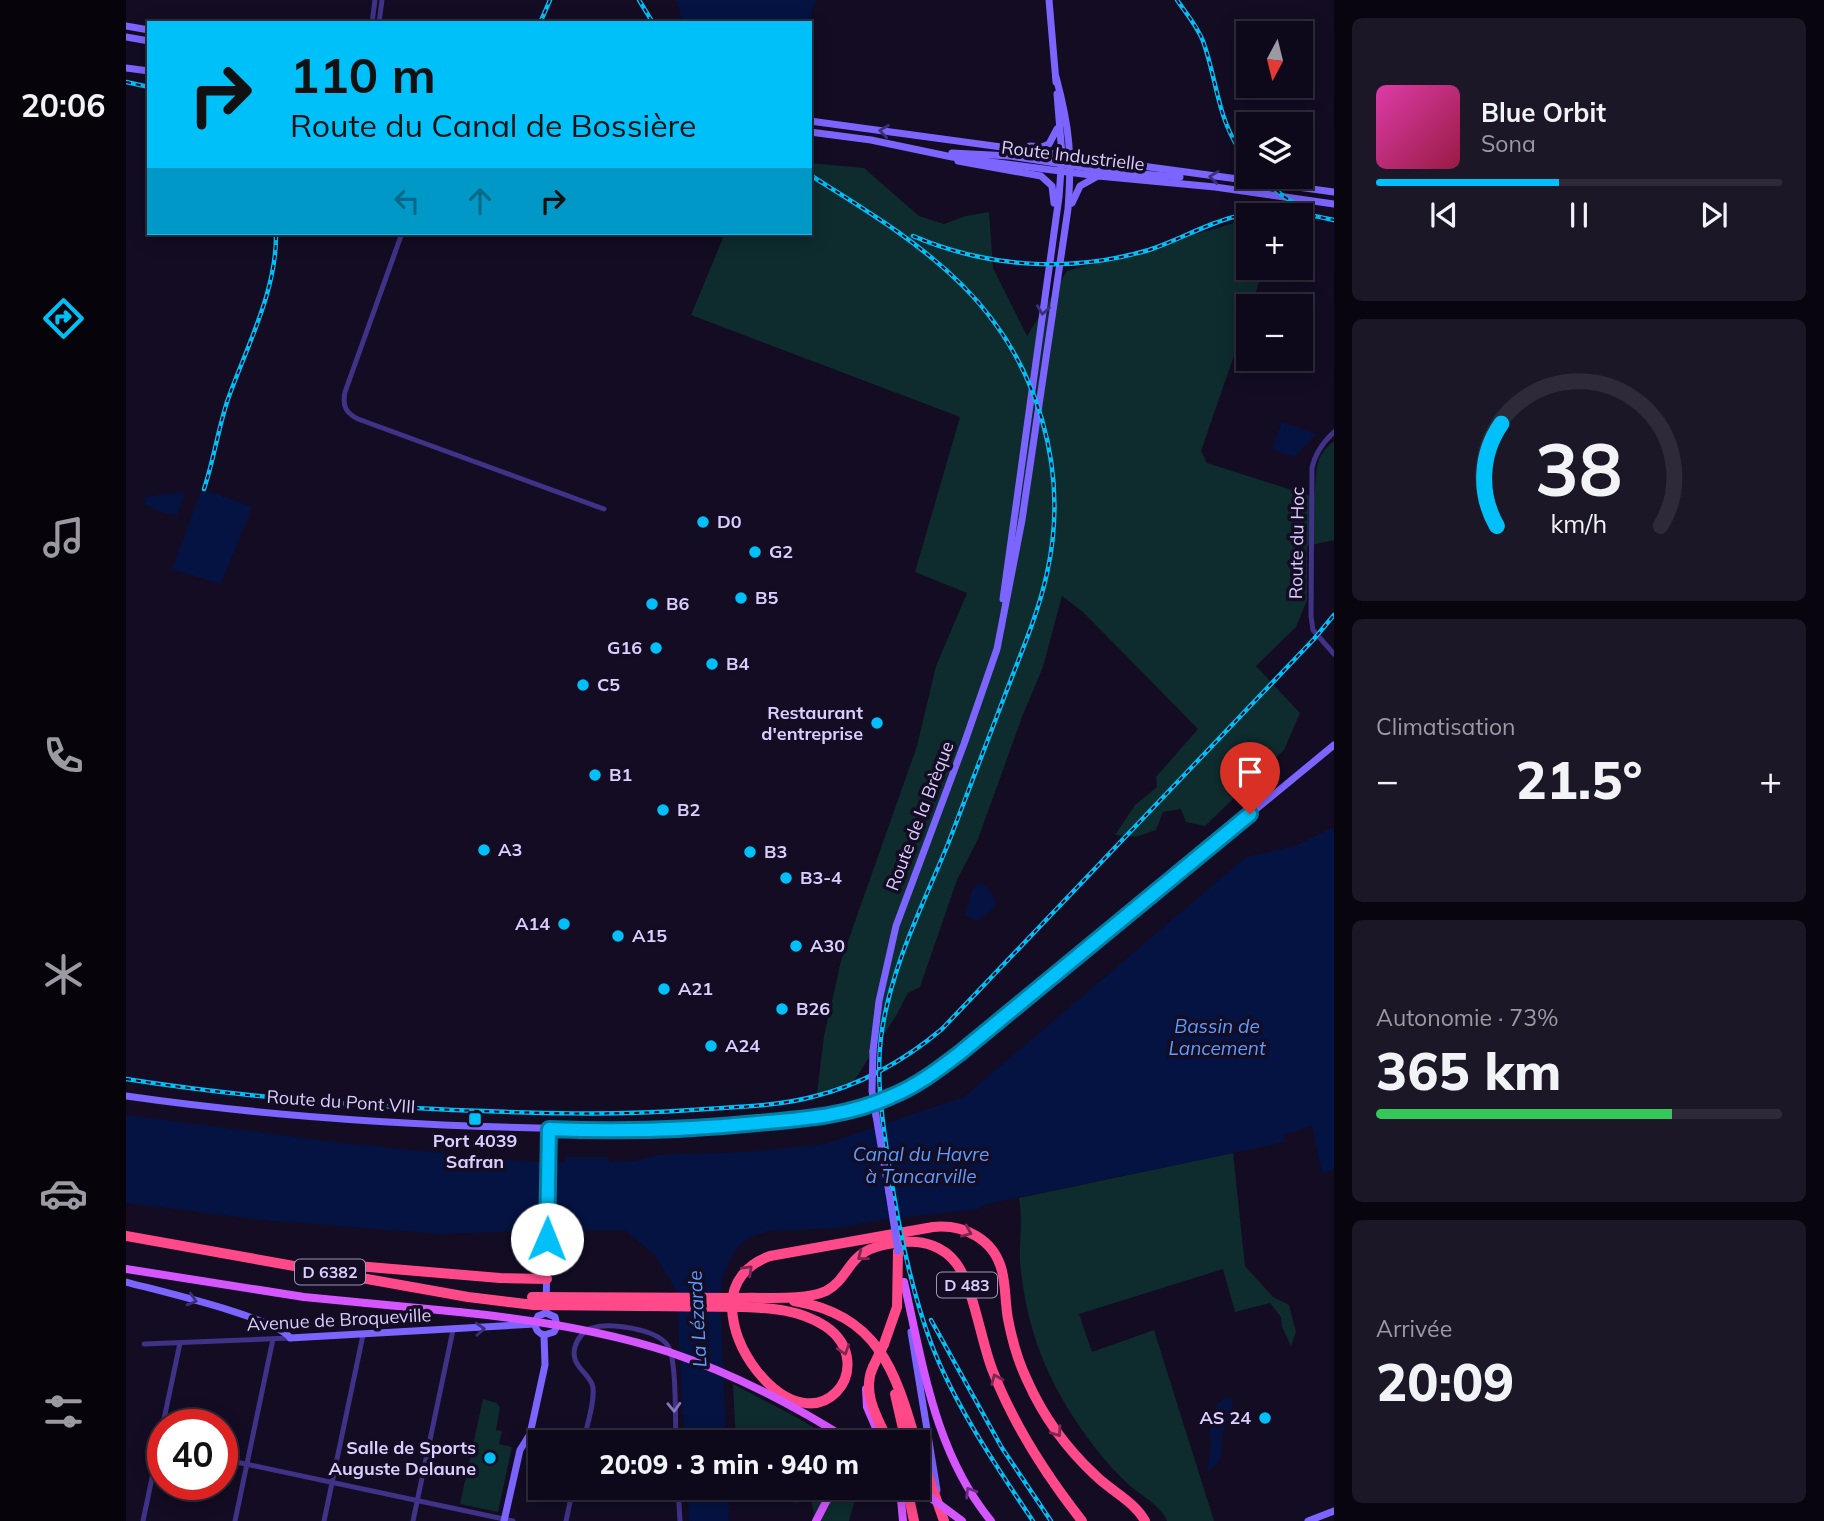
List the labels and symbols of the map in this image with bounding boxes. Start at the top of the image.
north arrow [1236,21,1312,98]
one-way arrow [878,123,890,138]
street label: Route Industrielle [1000,135,1146,176]
one-way arrow [1208,169,1220,184]
one-way arrow [1036,304,1051,316]
street label: Route du Hoc [1284,486,1309,599]
place label: D0 [717,510,742,533]
marker: D0 [695,514,711,530]
place label: G2 [769,540,793,563]
marker: G2 [747,544,763,560]
place label: B5 [755,586,778,609]
marker: B5 [733,590,749,606]
place label: B6 [666,592,689,615]
marker: B6 [644,596,660,612]
place label: G16 [607,636,642,659]
marker: G16 [648,640,664,656]
place label: B4 [726,652,749,675]
marker: B4 [704,656,720,672]
place label: C5 [597,673,620,696]
marker: C5 [575,677,591,693]
place label: Restaurant d'entreprise [761,701,863,745]
marker: Restaurant d'entreprise [869,715,885,731]
street label: Route de la Brèque [880,738,959,894]
pin [1220,742,1280,814]
place label: B1 [609,763,632,786]
marker: B1 [587,767,603,783]
place label: B2 [677,798,700,821]
marker: B2 [655,802,671,818]
place label: A3 [498,838,522,861]
place label: B3 [764,840,787,863]
marker: A3 [476,842,492,858]
marker: B3 [742,844,758,860]
place label: B3-4 [800,866,842,889]
marker: B3-4 [778,870,794,886]
place label: A14 [515,912,550,935]
marker: A14 [556,916,572,932]
place label: A15 [632,924,667,947]
marker: A15 [610,928,626,944]
place label: A30 [810,934,845,957]
marker: A30 [788,938,804,954]
place label: A21 [678,977,713,1000]
marker: A21 [656,981,672,997]
place label: B26 [796,997,830,1020]
marker: B26 [774,1001,790,1017]
water label: Bassin de Lancement [1168,1014,1267,1060]
place label: A24 [725,1034,760,1057]
marker: A24 [703,1038,719,1054]
street label: Route du Pont VIII [266,1085,416,1118]
marker: Port 4039 Safran [467,1111,483,1127]
place label: Port 4039 Safran [433,1129,517,1173]
water label: Canal du Havre à Tancarville [853,1142,989,1188]
position arrow [510,1202,584,1276]
one-way arrow [960,1224,972,1238]
one-way arrow [857,1248,869,1261]
road number: D 6382 [295,1260,365,1284]
one-way arrow [740,1266,753,1279]
water label: La Lézarde [682,1270,712,1368]
road number: D 483 [937,1273,997,1298]
one-way arrow [186,1292,198,1306]
street label: Avenue de Broqueville [246,1303,432,1336]
one-way arrow [475,1322,486,1337]
one-way arrow [836,1344,850,1356]
one-way arrow [991,1374,1005,1386]
one-way arrow [667,1401,682,1412]
place label: AS 24 [1200,1406,1251,1429]
speed limit sign: 40 [147,1409,238,1500]
marker: AS 24 [1257,1410,1273,1426]
one-way arrow [1049,1424,1061,1437]
place label: Salle de Sports Auguste Delaune [329,1436,476,1480]
marker: Salle de Sports Auguste Delaune [482,1450,498,1466]
one-way arrow [966,1487,979,1500]

